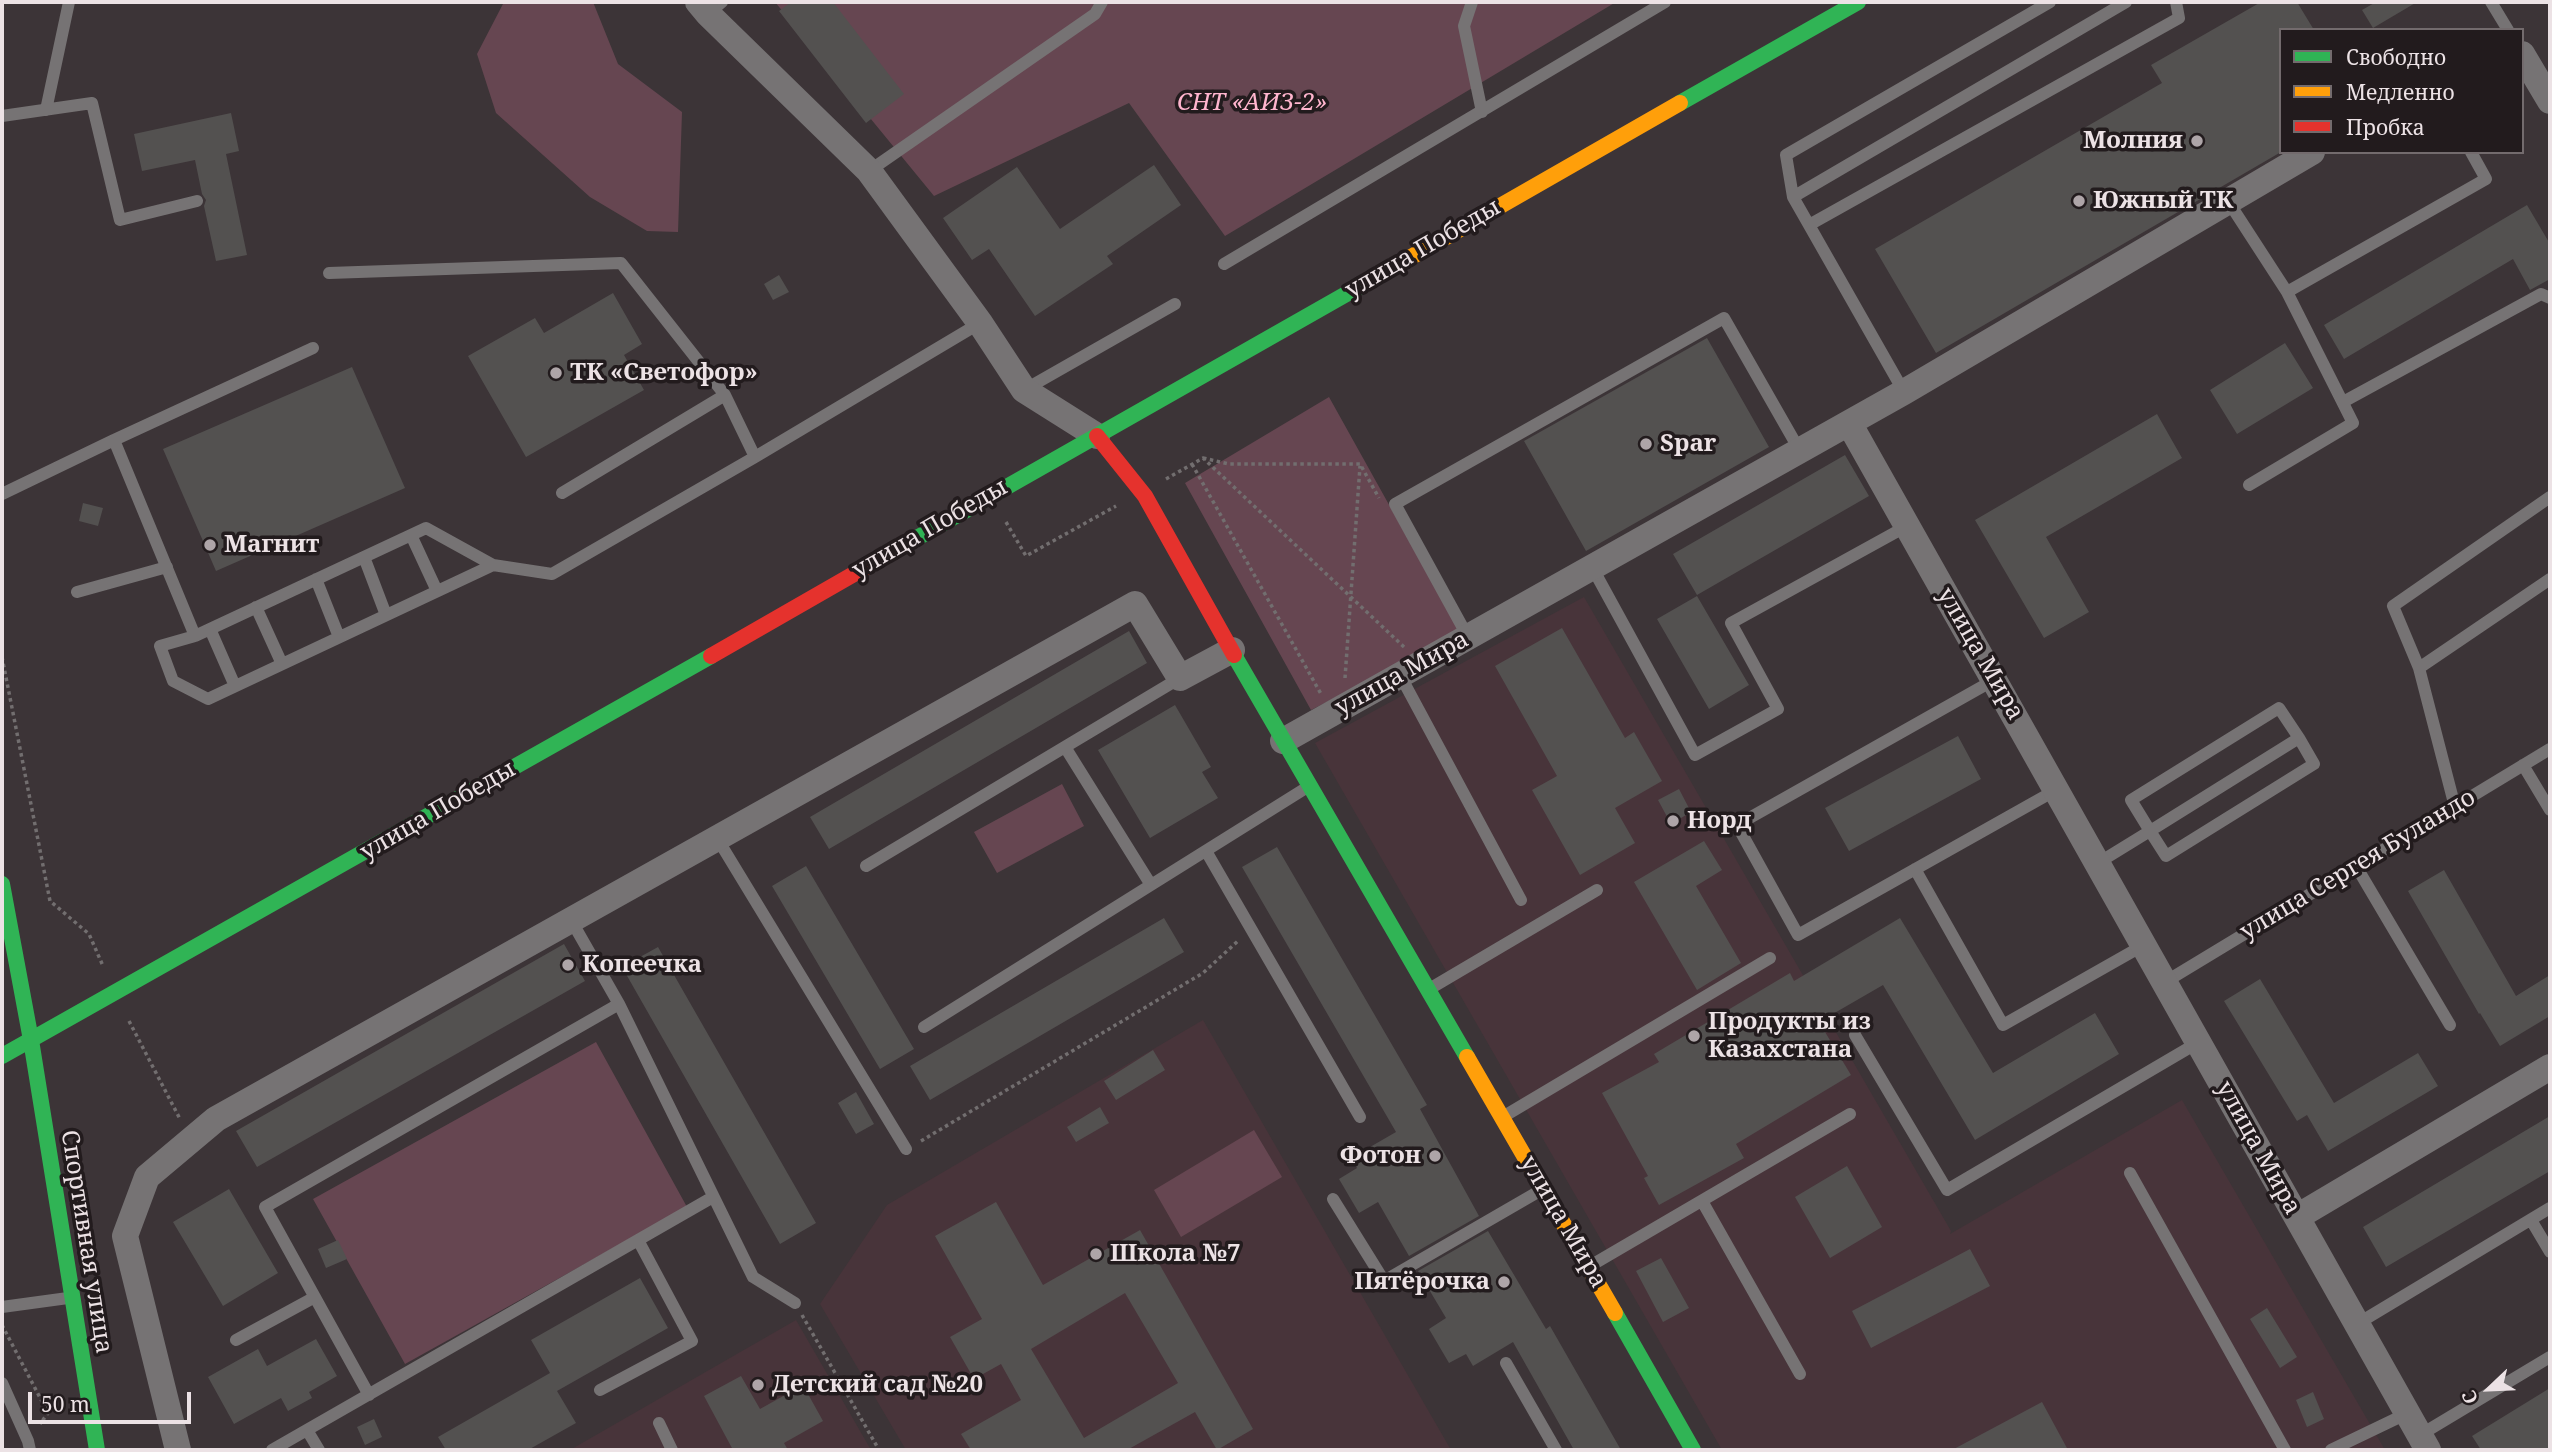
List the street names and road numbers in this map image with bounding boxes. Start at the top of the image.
street label: улица Победы [1340,193,1506,305]
street label: улица Победы [847,473,1013,585]
street label: улица Мира [1930,583,2030,725]
street label: улица Мира [1330,625,1474,723]
street label: улица Победы [355,755,521,867]
street label: улица Сергея Буландо [2235,783,2481,947]
street label: улица Мира [2209,1076,2307,1220]
street label: Спортивная улица [54,1128,118,1356]
street label: улица Мира [1513,1151,1613,1293]

